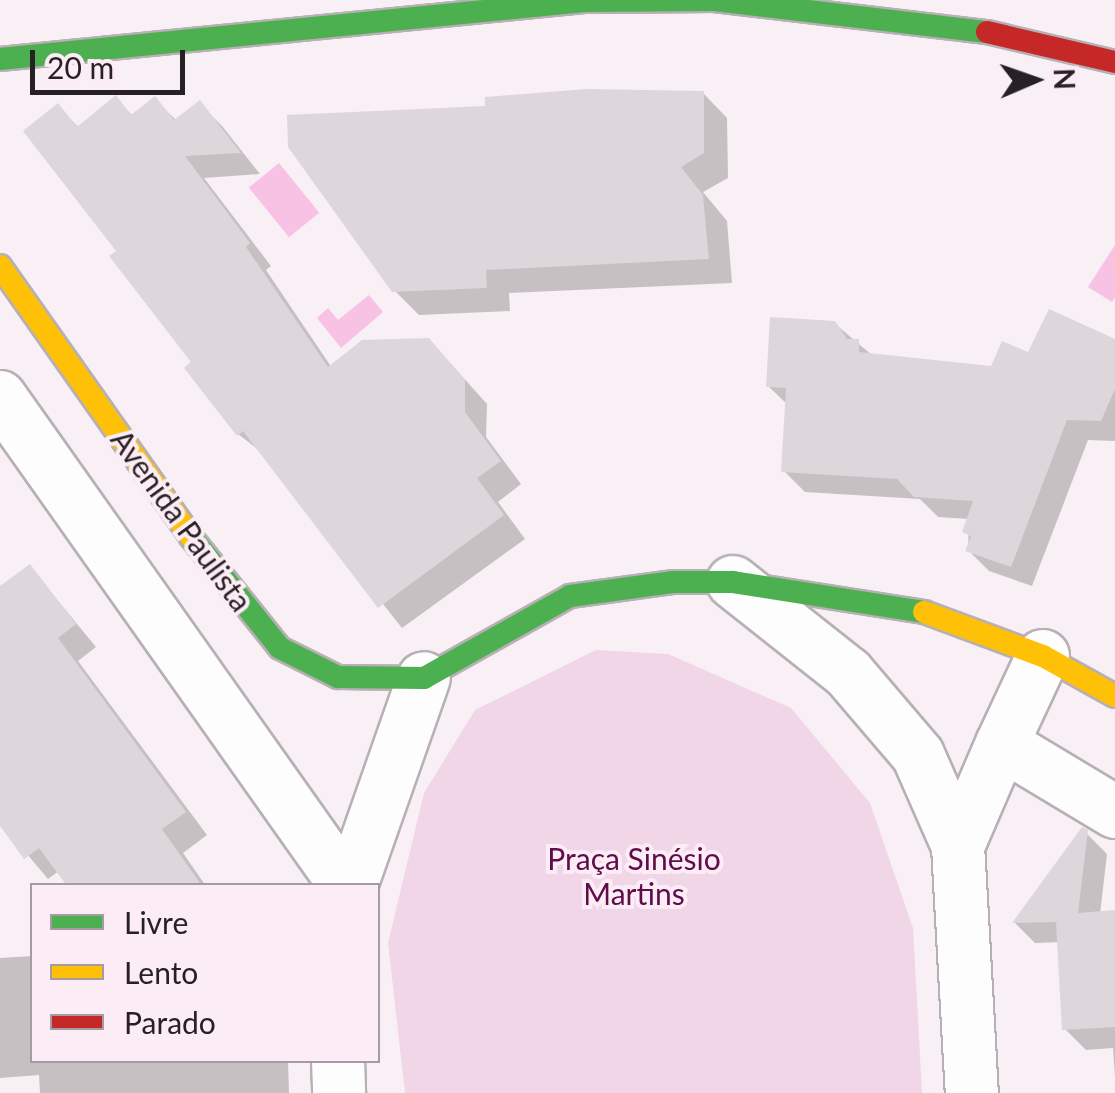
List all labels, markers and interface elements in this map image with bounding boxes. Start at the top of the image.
scale bar [35,30,190,92]
north arrow [985,30,1085,130]
text: 20 m [47,49,114,85]
text: N [1048,68,1082,90]
street label: Avenida Paulista [104,422,260,618]
park label: Praça Sinésio Martins [547,840,721,910]
legend [30,883,380,1063]
text: Livre [124,904,188,940]
text: Lento [124,954,198,990]
text: Parado [124,1004,216,1040]

